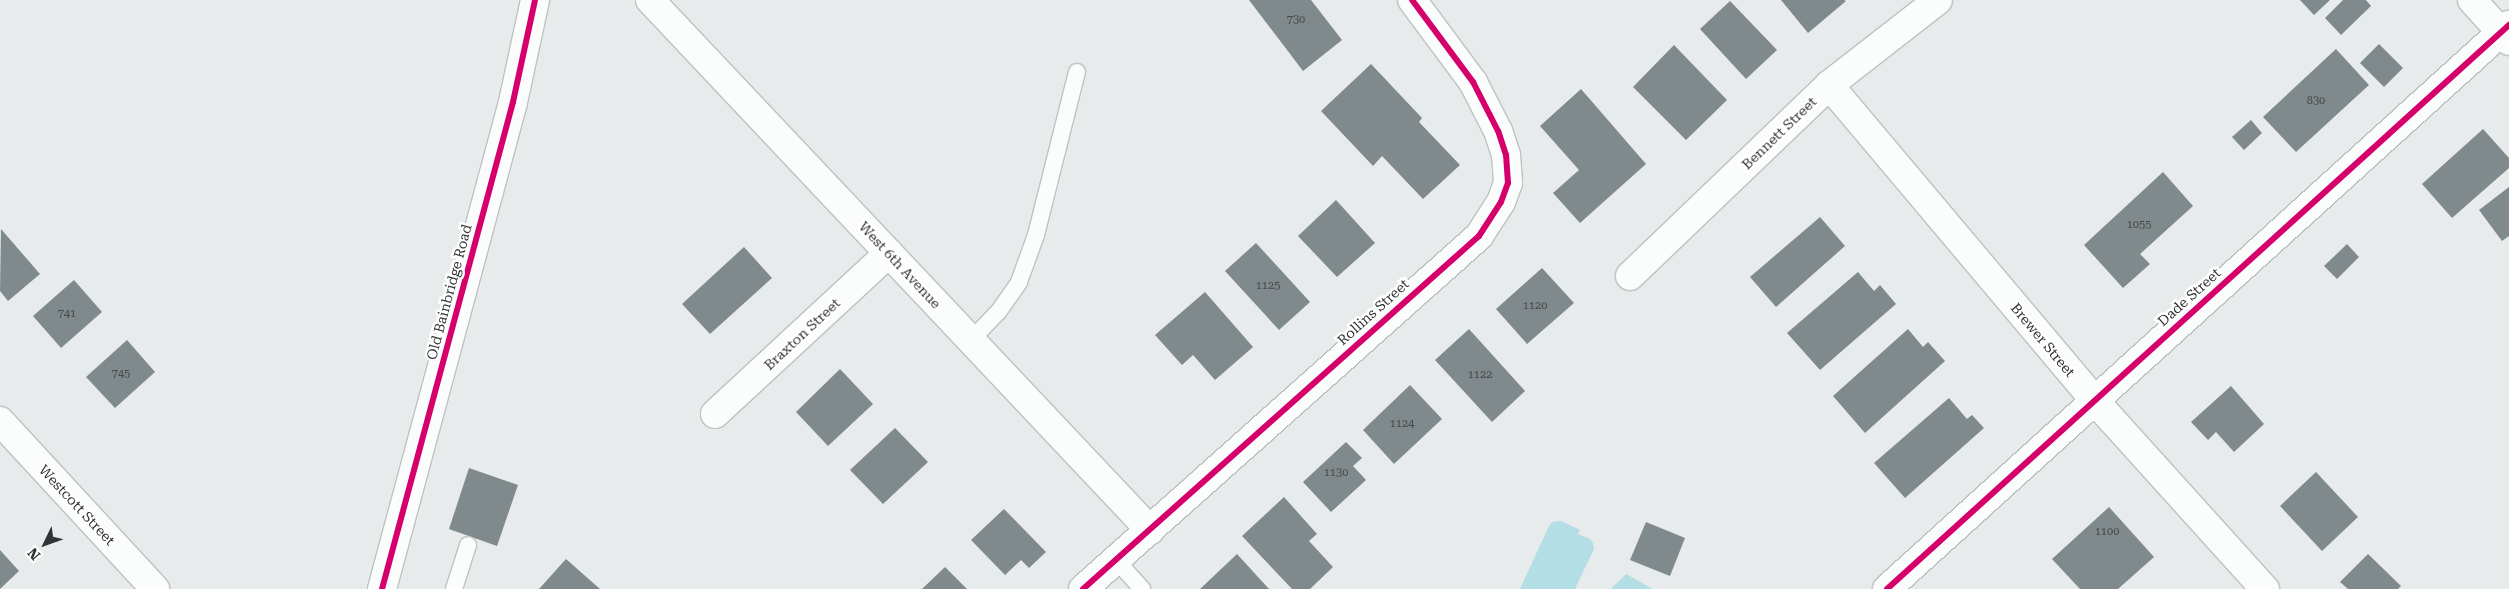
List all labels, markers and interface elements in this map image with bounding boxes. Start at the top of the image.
house number: 730 [1287,13,1305,27]
street label: Bennett Street [1738,93,1820,173]
house number: 830 [2307,94,2325,108]
street label: West 6th Avenue [855,218,945,312]
house number: 1055 [2127,218,2151,232]
street label: Old Bainbridge Road [423,222,475,362]
street label: Dade Street [2154,264,2224,330]
street label: Rollins Street [1334,275,1412,349]
house number: 1125 [1256,279,1280,293]
street label: Braxton Street [761,295,843,373]
house number: 1120 [1523,299,1547,313]
street label: Brewer Street [2007,300,2079,380]
house number: 741 [58,307,76,321]
house number: 745 [112,367,130,381]
house number: 1122 [1468,368,1492,382]
house number: 1124 [1390,417,1414,431]
street label: Westcott Street [35,461,119,549]
house number: 1130 [1324,466,1348,480]
north arrow [20,519,70,569]
house number: 1100 [2095,525,2119,539]
text: N [24,545,43,563]

